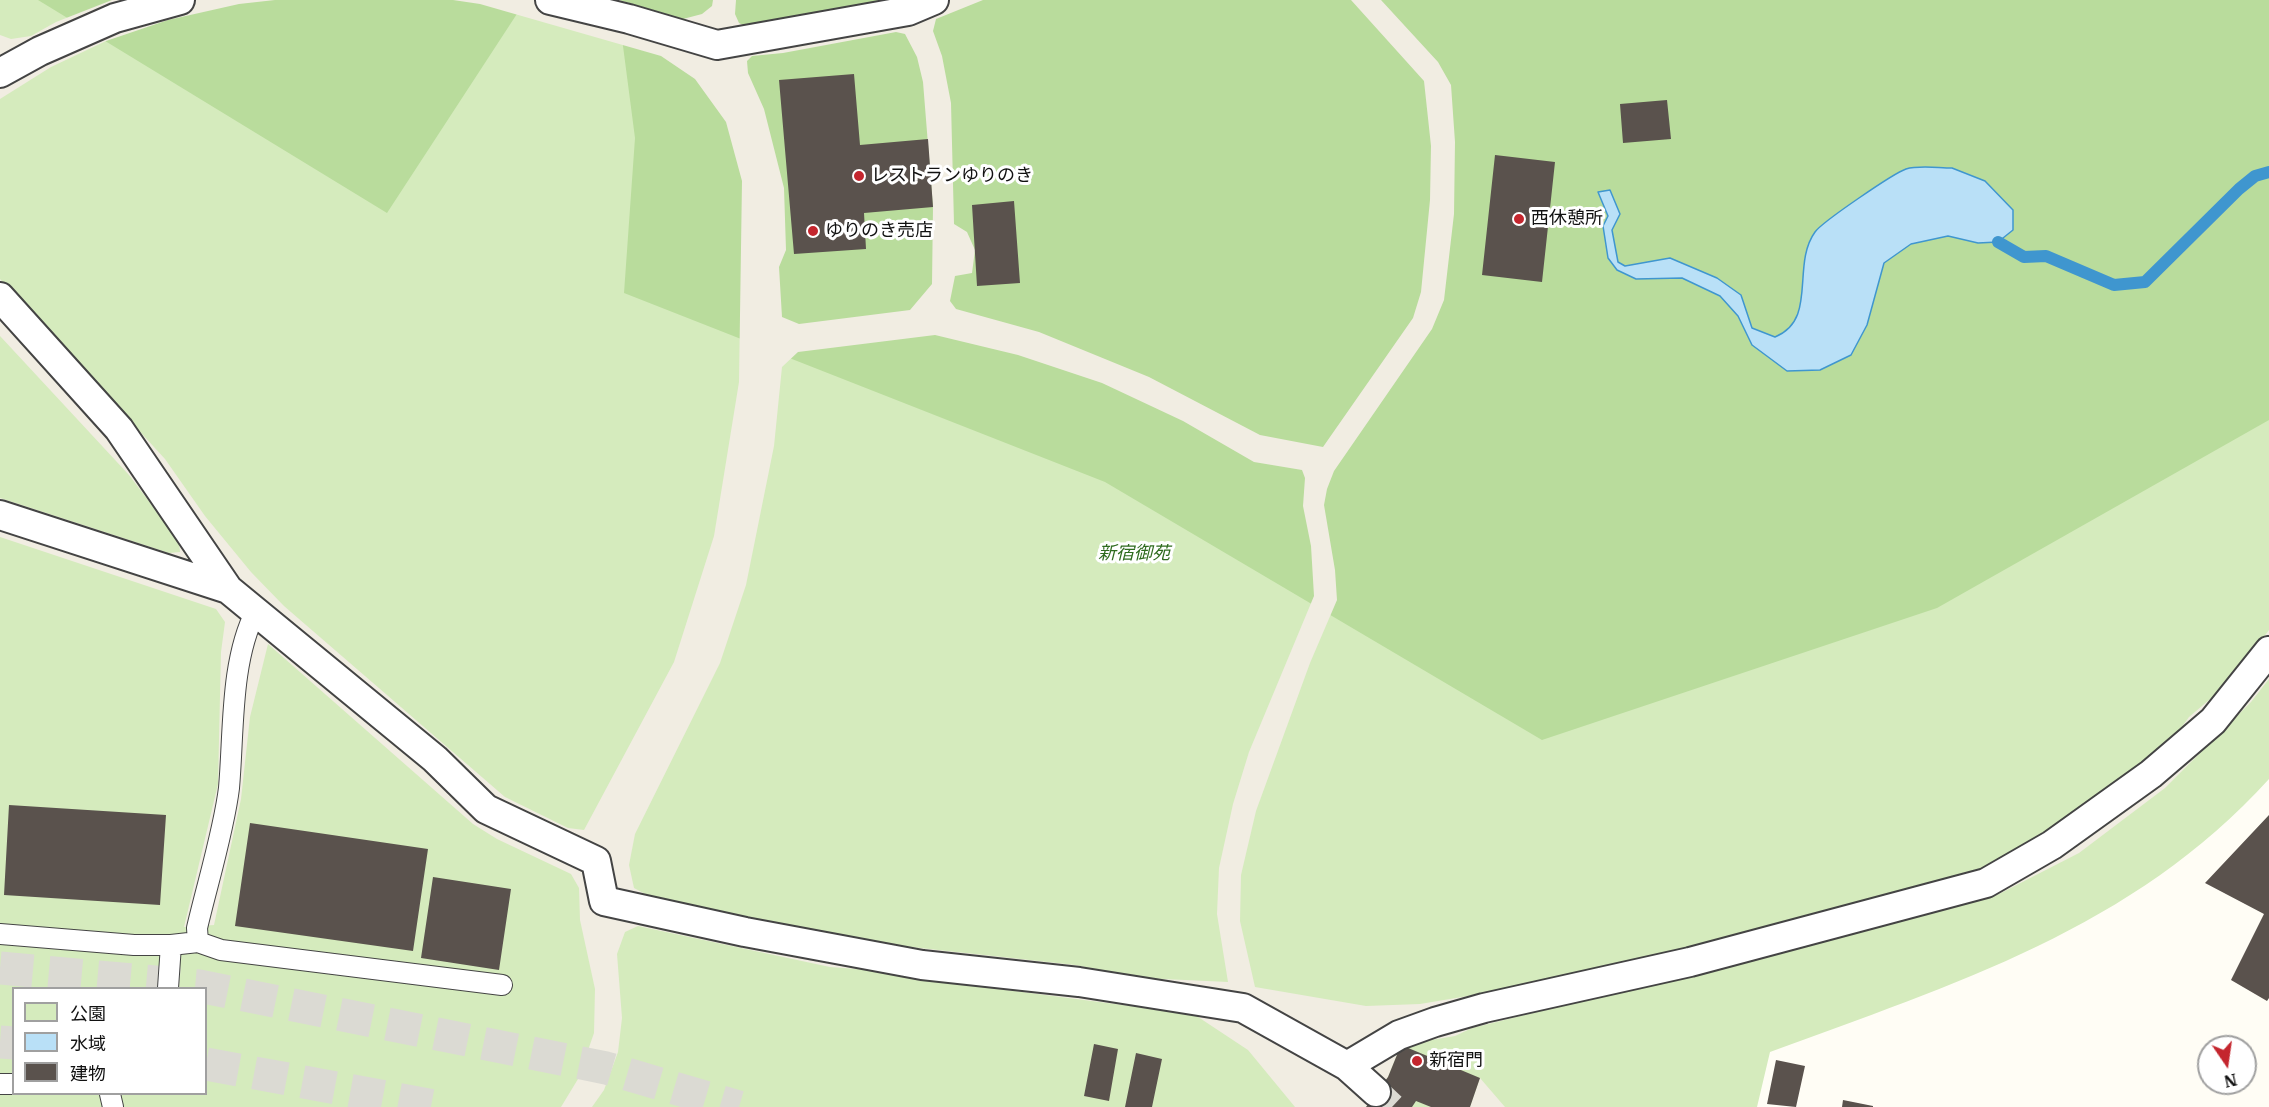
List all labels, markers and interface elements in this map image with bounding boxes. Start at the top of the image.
place label: レストランゆりのき [871,165,1033,187]
marker: レストランゆりのき [852,169,866,183]
place label: 西休憩所 [1531,208,1603,230]
marker: 西休憩所 [1512,212,1526,226]
place label: ゆりのき売店 [825,220,933,242]
marker: ゆりのき売店 [806,224,820,238]
park label: 新宿御苑 [1098,543,1170,565]
legend [12,987,207,1095]
text: 公園 [70,1002,106,1025]
text: 水域 [70,1032,106,1055]
north arrow [2197,1035,2257,1095]
place label: 新宿門 [1429,1050,1483,1072]
marker: 新宿門 [1410,1054,1424,1068]
text: 建物 [70,1062,106,1085]
text: N [2222,1069,2239,1092]

